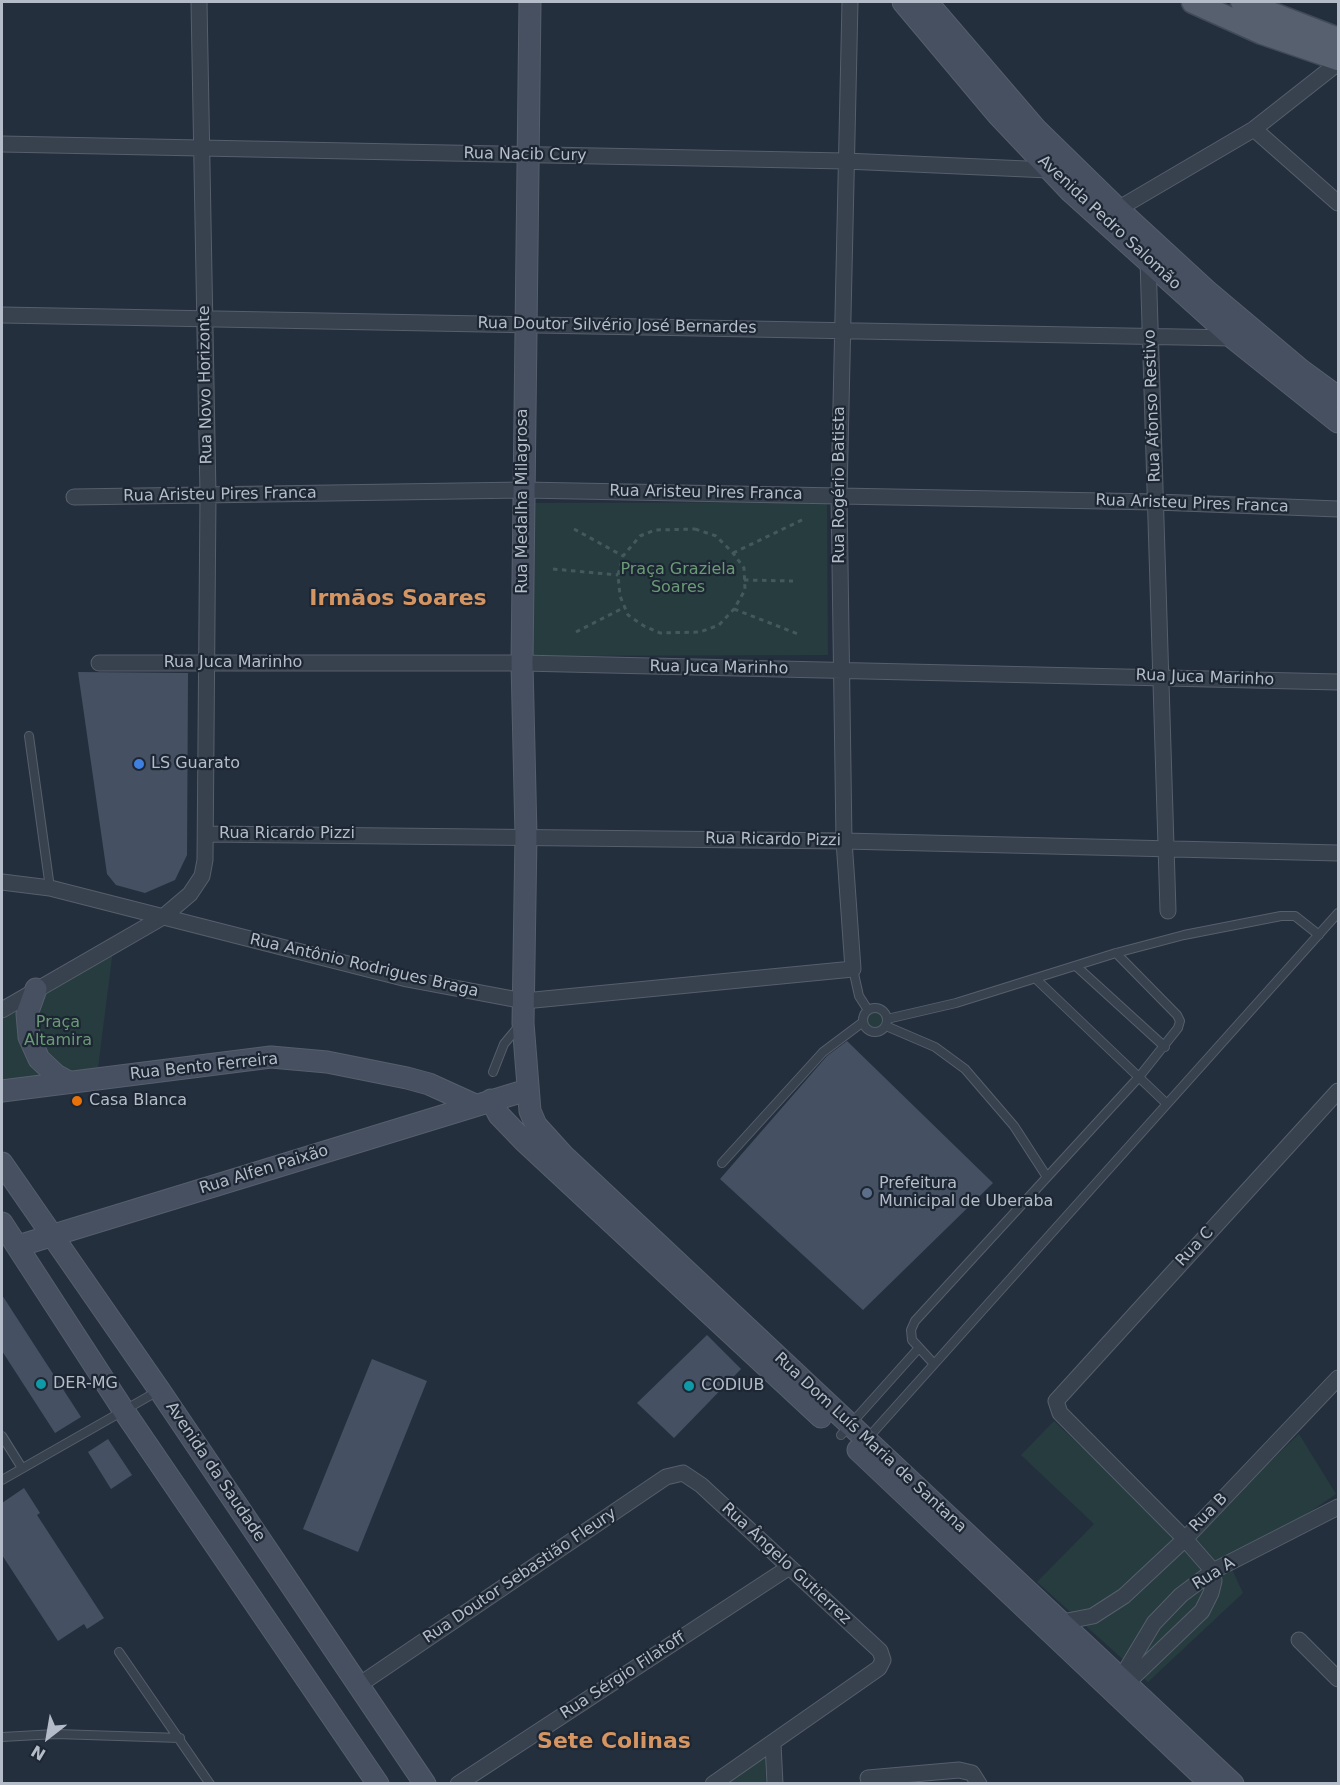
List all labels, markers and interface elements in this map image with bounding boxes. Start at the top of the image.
street label: Rua Nacib Cury [463,144,587,166]
street label: Avenida Pedro Salomão [1034,152,1184,294]
street label: Rua Novo Horizonte [195,305,217,465]
street label: Rua Doutor Silvério José Bernardes [477,314,757,338]
street label: Rua Afonso Restivo [1141,329,1165,483]
street label: Rua Rogério Batista [830,406,850,564]
street label: Rua Medalha Milagrosa [513,408,533,594]
street label: Rua Aristeu Pires Franca [609,482,803,504]
street label: Rua Aristeu Pires Franca [123,484,317,506]
street label: Rua Aristeu Pires Franca [1095,491,1289,517]
park label: Praça Graziela Soares [620,560,736,598]
district label: Irmãos Soares [309,586,487,612]
street label: Rua Juca Marinho [164,653,302,673]
street label: Rua Juca Marinho [650,657,788,679]
street label: Rua Juca Marinho [1135,666,1275,690]
place label: LS Guarato [151,754,240,774]
marker: LS Guarato [132,757,146,771]
street label: Rua Ricardo Pizzi [219,824,355,844]
street label: Rua Ricardo Pizzi [705,829,841,851]
street label: Rua Antônio Rodrigues Braga [248,930,480,1002]
park label: Praça Altamira [24,1013,92,1051]
street label: Rua Bento Ferreira [129,1050,279,1084]
place label: Casa Blanca [89,1091,187,1111]
marker: Casa Blanca [70,1094,84,1108]
street label: Rua Alfen Paixão [197,1141,331,1199]
place label: Prefeitura Municipal de Uberaba [879,1174,1053,1212]
marker: Prefeitura Municipal de Uberaba [860,1186,874,1200]
street label: Rua C [1172,1223,1218,1271]
street label: Rua Dom Luís Maria de Santana [770,1349,970,1537]
place label: DER-MG [53,1374,118,1394]
place label: CODIUB [701,1376,764,1396]
marker: DER-MG [34,1377,48,1391]
marker: CODIUB [682,1379,696,1393]
street label: Avenida da Saudade [161,1399,269,1545]
street label: Rua B [1186,1490,1232,1536]
street label: Rua Ângelo Gutierrez [717,1499,855,1629]
street label: Rua Doutor Sebastião Fleury [420,1504,620,1648]
street label: Rua A [1189,1554,1239,1594]
street label: Rua Sérgio Filatoff [557,1628,689,1724]
north arrow [18,1707,78,1767]
district label: Sete Colinas [537,1729,691,1755]
text: N [28,1741,49,1764]

